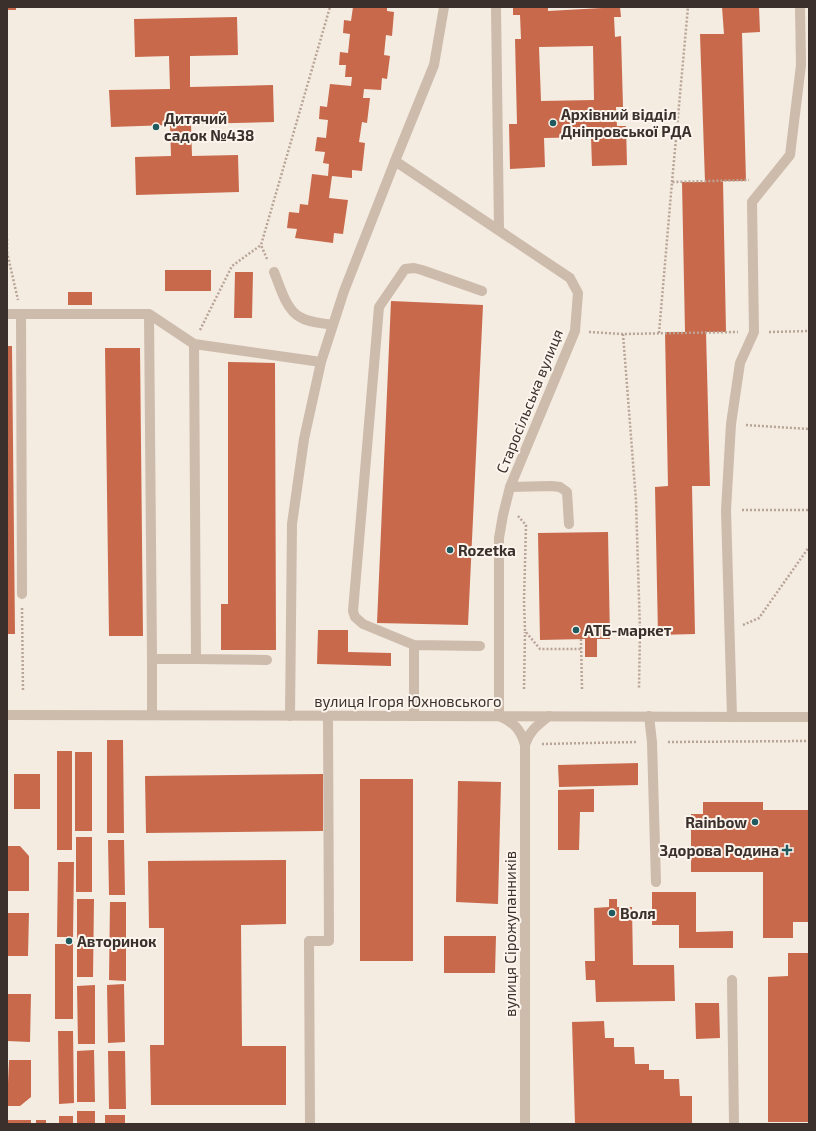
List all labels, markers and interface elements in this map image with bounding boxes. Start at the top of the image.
place label: Архівний відділ Дніпровської РДА [561,105,692,140]
place label: Дитячий садок №438 [164,109,254,144]
marker: Архівний відділ Дніпровської РДА [548,118,558,128]
marker: Дитячий садок №438 [151,122,161,132]
street label: Старосільська вулиця [492,326,567,476]
place label: Rozetka [458,541,516,559]
marker: Rozetka [445,545,455,555]
place label: АТБ-маркет [584,621,672,639]
marker: АТБ-маркет [571,625,581,635]
street label: вулиця Ігоря Юхновського [314,692,502,711]
place label: Rainbow [685,813,747,831]
marker: Rainbow [750,817,760,827]
place label: Здорова Родина [660,841,779,859]
marker: Здорова Родина [782,845,792,855]
street label: вулиця Сірожупанників [501,851,520,1017]
place label: Воля [620,904,656,922]
marker: Воля [607,908,617,918]
place label: Авторинок [77,932,157,950]
marker: Авторинок [64,936,74,946]

